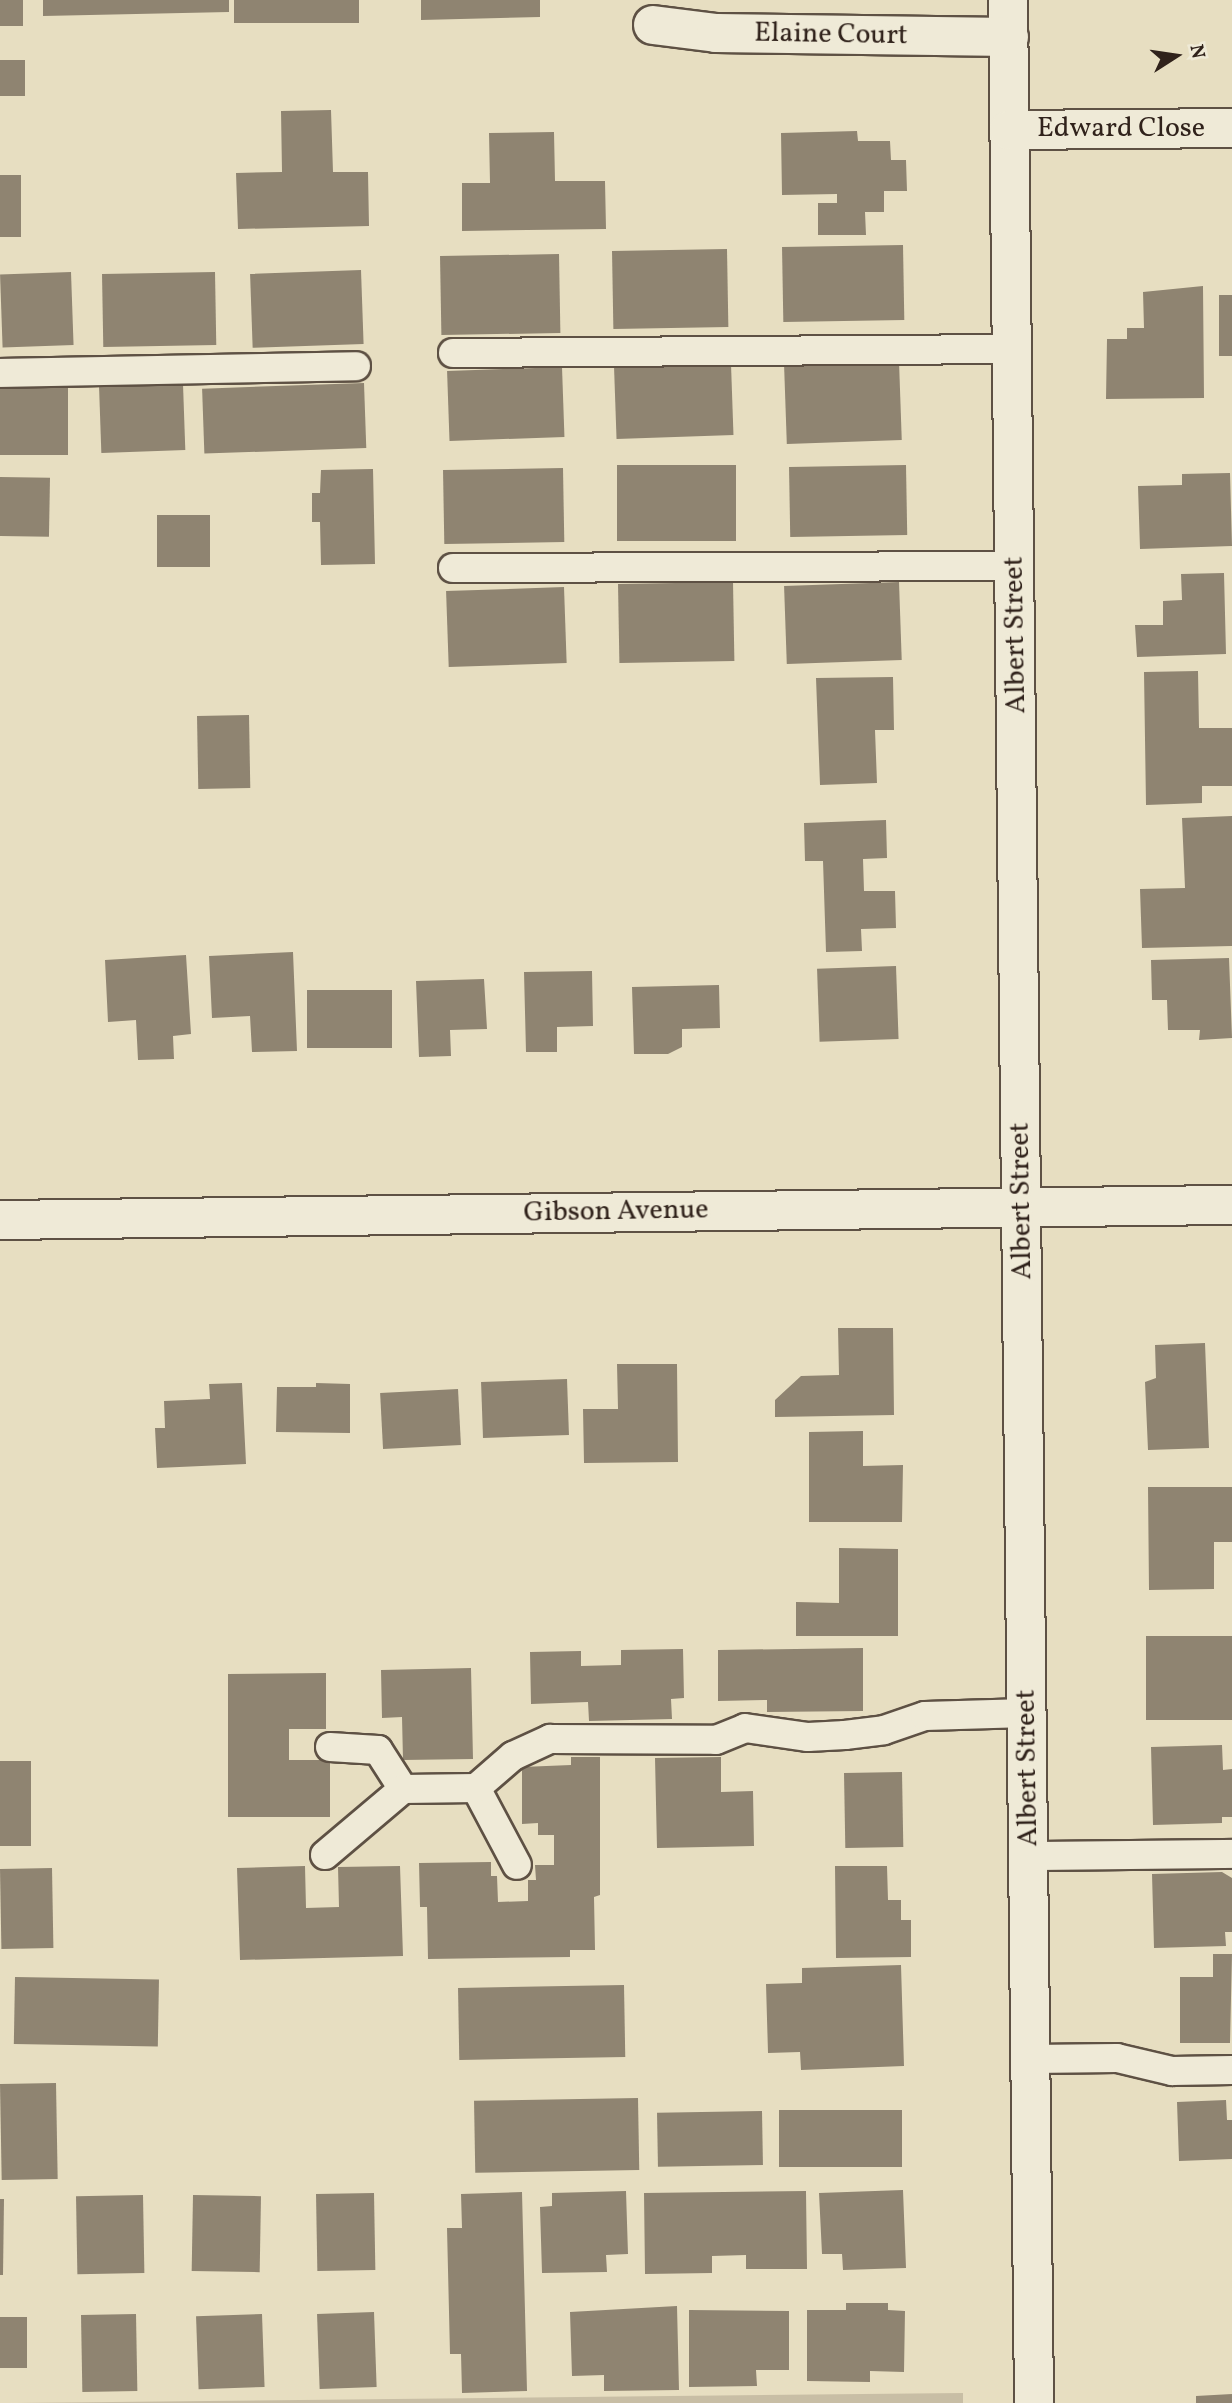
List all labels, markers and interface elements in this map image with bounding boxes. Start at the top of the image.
street label: Elaine Court [754,17,908,53]
north arrow [1141,21,1211,91]
text: N [1182,42,1211,61]
street label: Edward Close [1037,112,1205,146]
street label: Albert Street [998,556,1034,714]
street label: Albert Street [1004,1122,1040,1280]
street label: Gibson Avenue [523,1194,709,1230]
street label: Albert Street [1010,1689,1046,1847]

